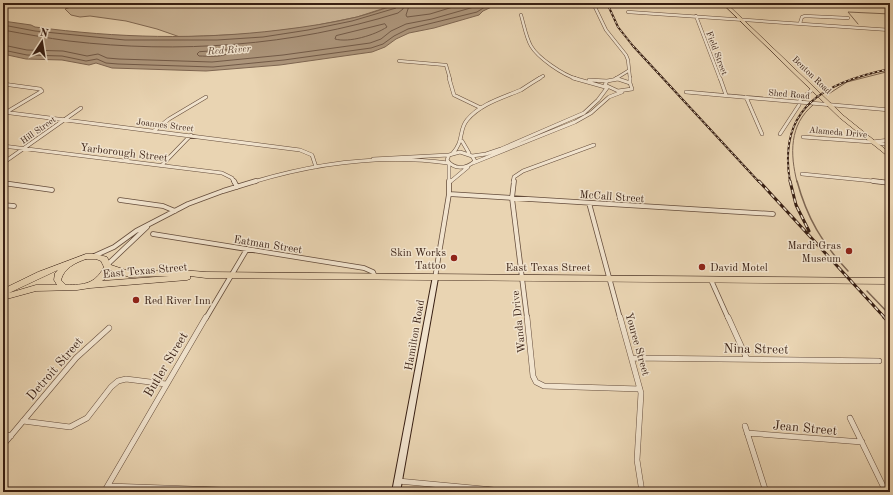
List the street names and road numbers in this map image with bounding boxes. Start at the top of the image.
street label: Field Street [704,30,729,76]
street label: Benton Road [790,55,833,96]
street label: Shed Road [768,88,811,101]
street label: Hill Street [19,115,58,146]
street label: Joannes Street [136,118,194,133]
street label: Alameda Drive [809,125,867,140]
street label: Yarborough Street [79,143,168,164]
street label: McCall Street [579,190,645,205]
street label: Eatman Street [233,235,303,256]
street label: East Texas Street [102,262,188,281]
street label: East Texas Street [505,263,591,274]
street label: Wanda Drive [511,290,528,354]
street label: Hamilton Road [404,299,427,371]
street label: Youree Street [622,311,651,378]
street label: Butler Street [142,330,191,400]
street label: Detroit Street [24,335,86,403]
street label: Nina Street [723,342,789,357]
street label: Jean Street [772,419,838,438]

